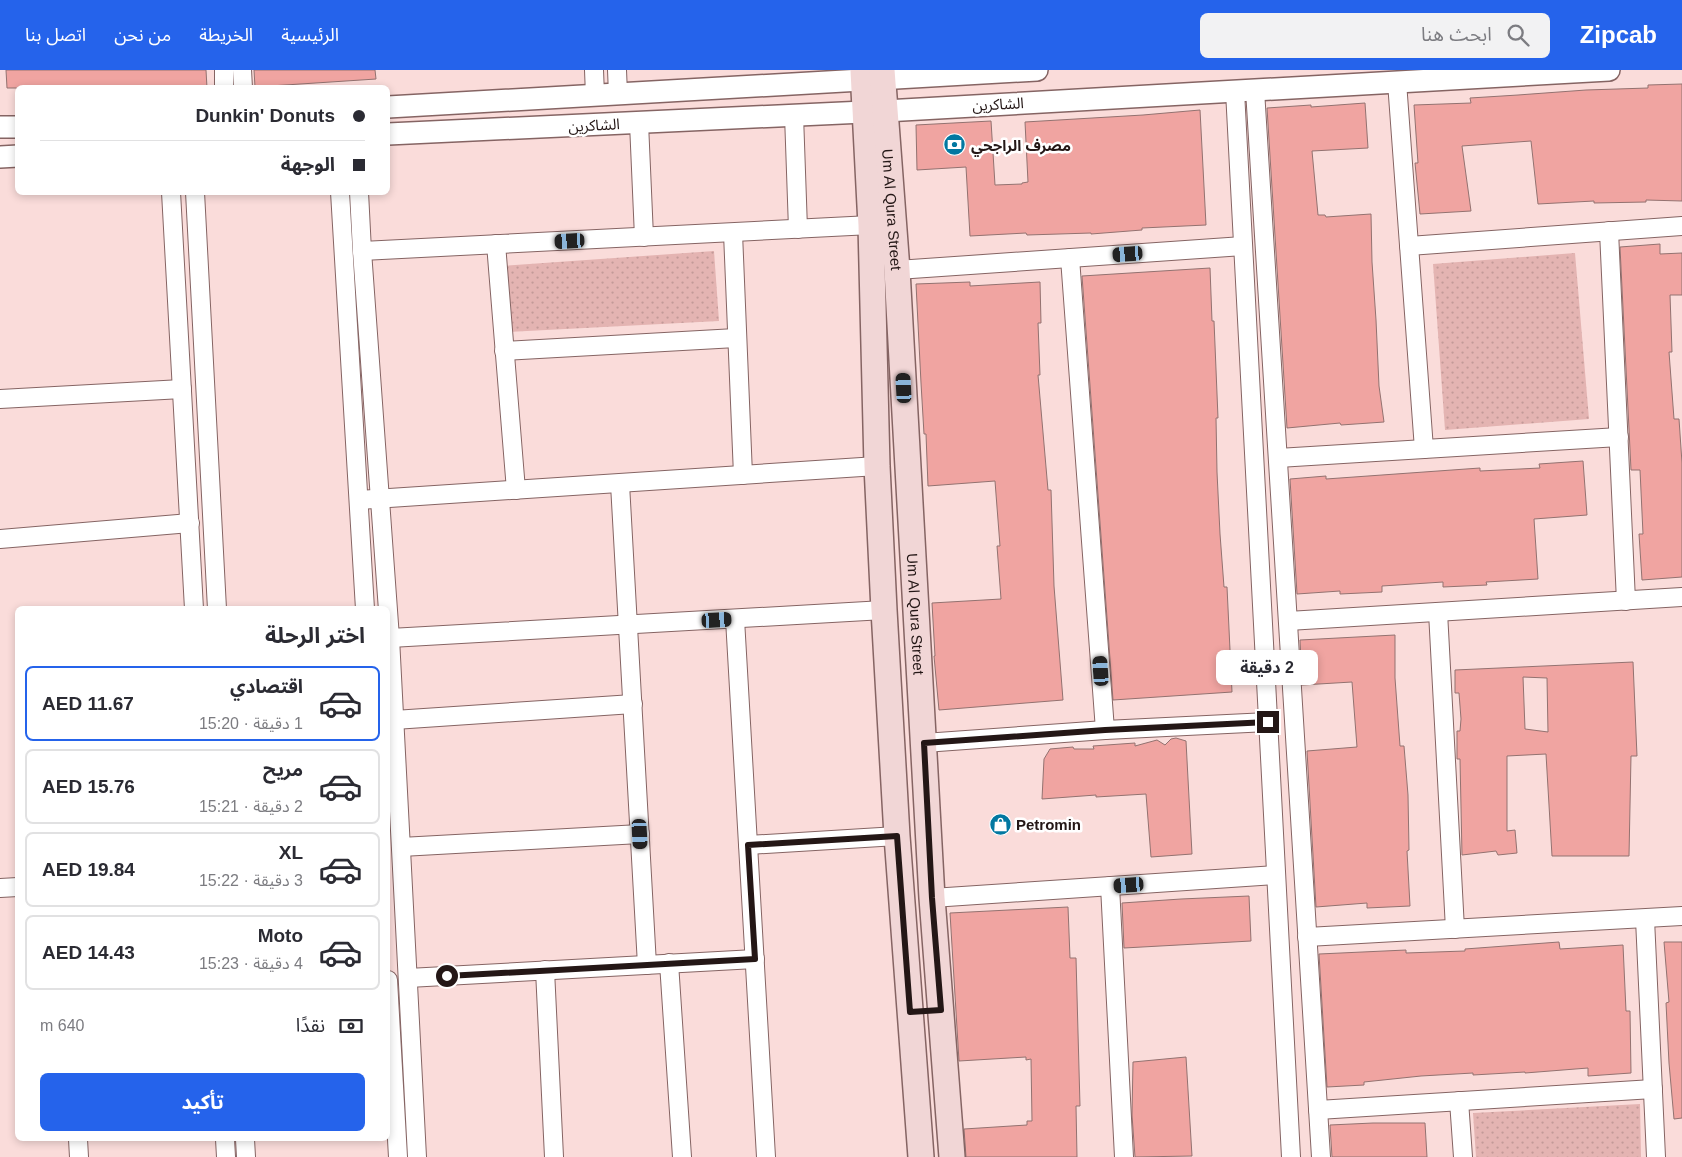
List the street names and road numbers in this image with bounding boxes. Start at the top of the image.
street label: الشاكرين [972,94,1024,115]
street label: الشاكرين [568,115,620,136]
street label: Um Al Qura Street [879,148,906,272]
street label: Um Al Qura Street [904,553,928,676]

